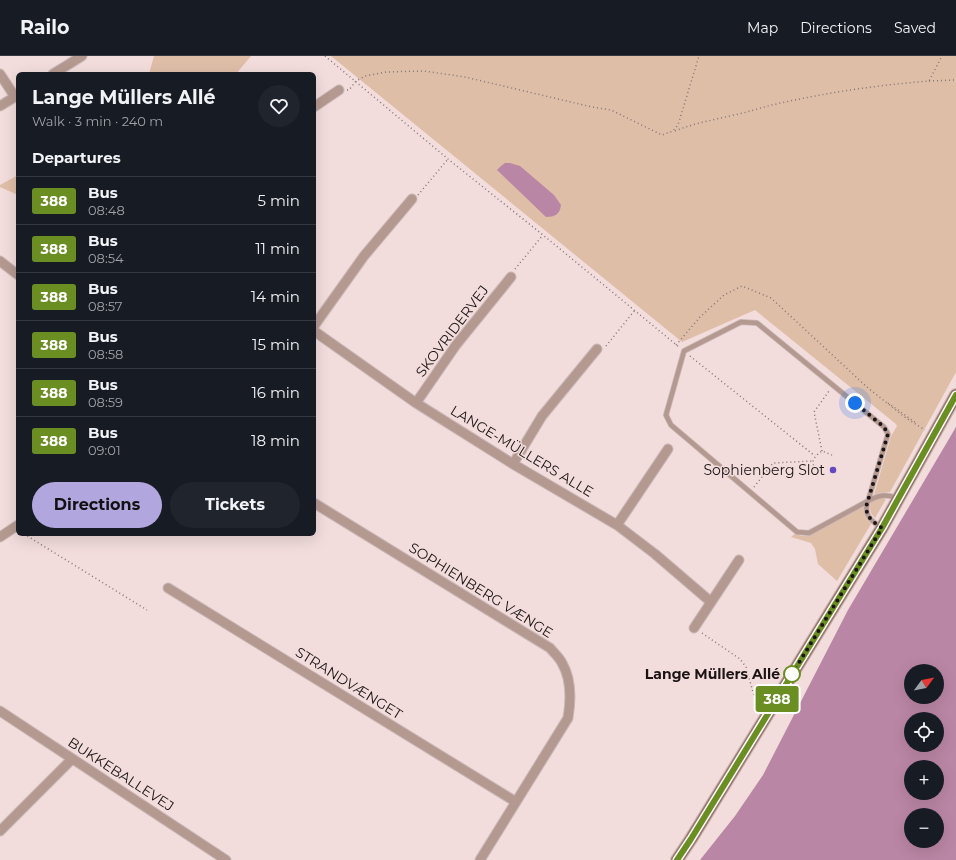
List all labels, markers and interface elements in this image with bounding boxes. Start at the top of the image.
text: Railo [20,16,69,39]
text: Map [747,19,778,37]
text: Directions [800,19,872,37]
text: Saved [894,19,936,37]
button: heart [258,85,300,127]
text: Lange Müllers Allé [32,86,215,109]
text: Walk · 3 min · 240 m [32,113,163,129]
text: Departures [32,148,121,167]
text: Bus [88,183,118,202]
text: 5 min [257,191,300,210]
text: 388 [41,192,67,210]
text: 08:48 [88,202,125,218]
text: Bus [88,231,118,250]
text: 11 min [255,239,300,258]
text: 388 [41,240,67,258]
text: 08:54 [88,250,124,266]
text: Bus [88,279,118,298]
street label: SKOVRIDERVEJ [412,282,492,380]
text: 14 min [251,287,300,306]
text: 388 [41,288,67,306]
text: 08:57 [88,298,123,314]
text: Bus [88,327,118,346]
text: 15 min [252,335,300,354]
text: 388 [41,336,67,354]
text: 08:58 [88,346,123,362]
text: Bus [88,375,118,394]
text: 16 min [251,383,300,402]
text: 388 [41,384,67,402]
your location [845,393,865,413]
text: 08:59 [88,394,123,410]
street label: LANGE-MÜLLERS ALLE [447,401,597,501]
text: Bus [88,423,118,442]
text: 18 min [251,431,300,450]
text: 388 [41,432,67,450]
text: 09:01 [88,442,121,458]
place label: Sophienberg Slot [703,461,825,479]
marker: Sophienberg Slot [828,465,838,475]
button: Directions [32,482,162,528]
button: Tickets [170,482,300,528]
street label: SOPHIENBERG VÆNGE [406,538,556,642]
street label: STRANDVÆNGET [292,643,406,723]
north arrow [904,664,944,704]
map controls [904,664,944,848]
place label: Lange Müllers Allé [645,665,780,683]
marker: Lange Müllers Allé [783,665,801,683]
line badge: 388 [754,686,800,712]
text: 388 [764,690,790,708]
button: locate [904,712,944,752]
street label: BUKKEBALLEVEJ [64,733,178,815]
button: + [904,760,944,800]
button: − [904,808,944,848]

